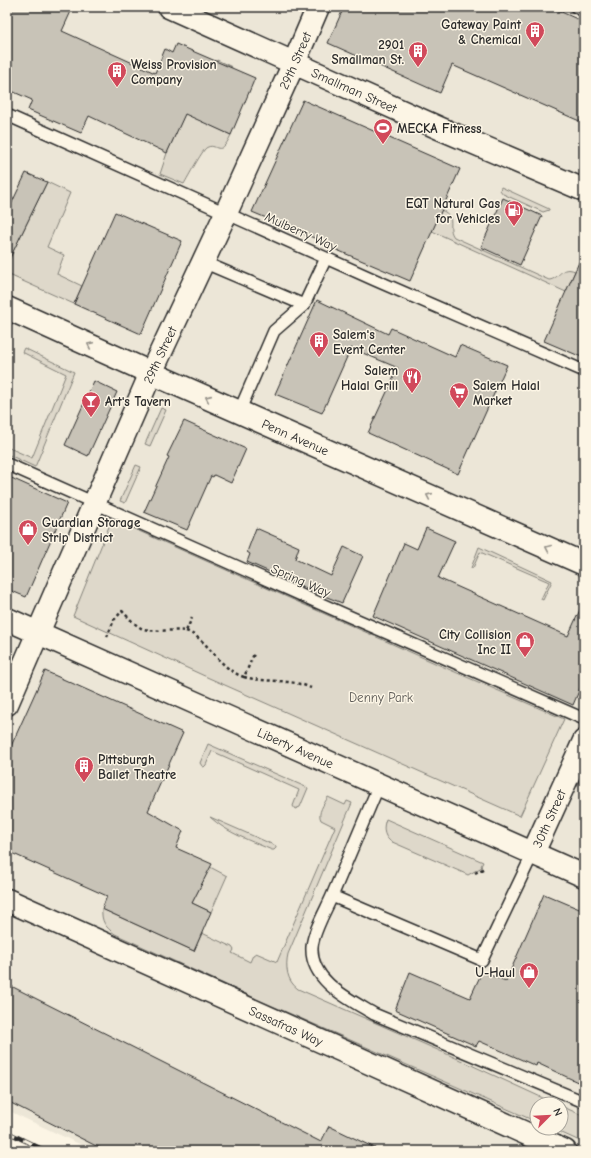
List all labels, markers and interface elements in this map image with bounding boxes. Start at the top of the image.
place label: Gateway Paint & Chemical [441,17,522,47]
building icon: Gateway Paint & Chemical [524,20,546,48]
street label: 29th Street [276,28,315,92]
place label: 2901 Smallman St. [331,37,404,67]
building icon: 2901 Smallman St. [407,40,429,68]
place label: Weiss Provision Company [131,57,217,87]
building icon: Weiss Provision Company [106,60,128,88]
street label: Smallman Street [309,65,400,117]
sports icon: MECKA Fitness [372,117,394,145]
place label: MECKA Fitness [397,121,482,136]
place label: EQT Natural Gas for Vehicles [406,196,500,226]
fuel station icon: EQT Natural Gas for Vehicles [503,199,525,227]
street label: Mulberry Way [262,209,339,254]
street label: 29th Street [140,323,180,386]
place label: Salem's Event Center [333,327,406,357]
building icon: Salem's Event Center [308,330,330,358]
one-way arrow [86,342,94,350]
place label: Salem Halal Grill [341,363,398,393]
restaurant icon: Salem Halal Grill [401,366,423,394]
place label: Salem Halal Market [473,378,540,408]
supermarket icon: Salem Halal Market [448,381,470,409]
bar icon: Art's Tavern [80,390,102,418]
place label: Art's Tavern [105,394,171,409]
one-way arrow [205,395,212,403]
street label: Penn Avenue [260,416,332,459]
one-way arrow [426,493,434,501]
place label: Guardian Storage Strip District [42,515,141,545]
shop icon: Guardian Storage Strip District [17,518,39,546]
one-way arrow [545,545,552,553]
street label: Spring Way [269,561,333,600]
place label: City Collision Inc II [439,627,511,657]
shop icon: City Collision Inc II [514,630,536,658]
park label: Denny Park [349,690,414,705]
street label: Liberty Avenue [255,725,336,772]
place label: Pittsburgh Ballet Theatre [98,752,177,782]
building icon: Pittsburgh Ballet Theatre [73,755,95,783]
street label: 30th Street [530,786,569,850]
shop icon: U-Haul [518,961,540,989]
place label: U-Haul [475,965,515,980]
street label: Sassafras Way [247,1003,325,1049]
north arrow [529,1096,569,1136]
text: N [550,1106,565,1118]

